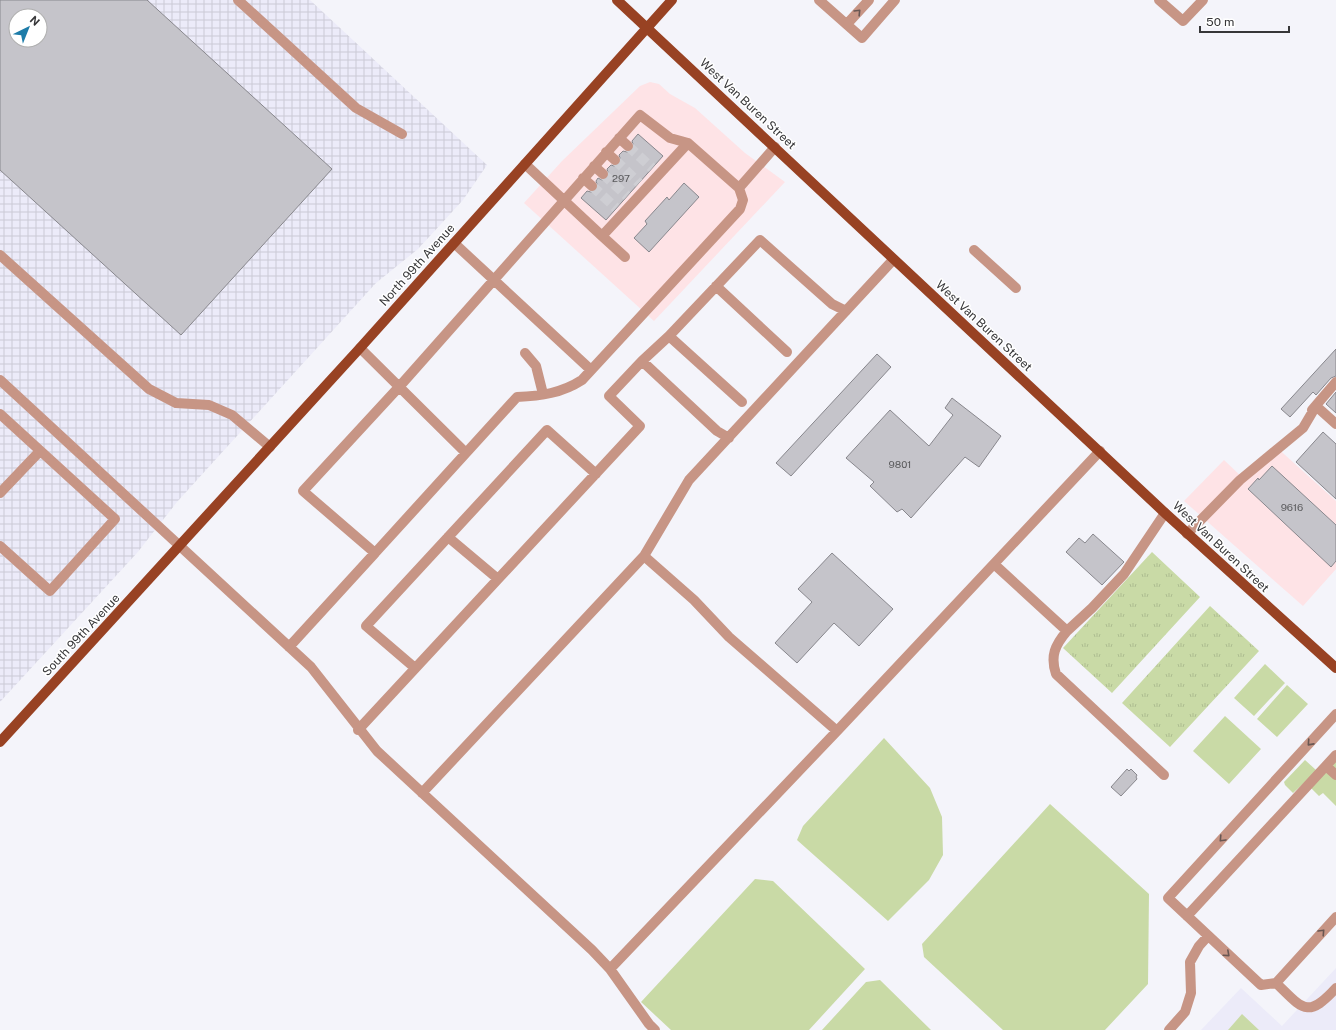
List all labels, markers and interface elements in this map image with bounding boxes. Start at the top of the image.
north arrow [8,8,48,48]
scale bar [1200,8,1289,34]
one-way arrow [853,9,861,17]
text: N [28,13,42,28]
text: 50 m [1206,15,1234,29]
street label: West Van Buren Street [697,56,799,152]
house number: 297 [612,172,630,184]
street label: North 99th Avenue [377,221,458,309]
street label: West Van Buren Street [933,278,1035,374]
house number: 9801 [889,458,911,470]
street label: West Van Buren Street [1170,499,1272,595]
house number: 9616 [1281,501,1303,513]
street label: South 99th Avenue [39,591,123,679]
one-way arrow [1307,738,1315,746]
one-way arrow [1219,834,1227,842]
one-way arrow [1317,929,1324,936]
one-way arrow [1222,949,1230,957]

